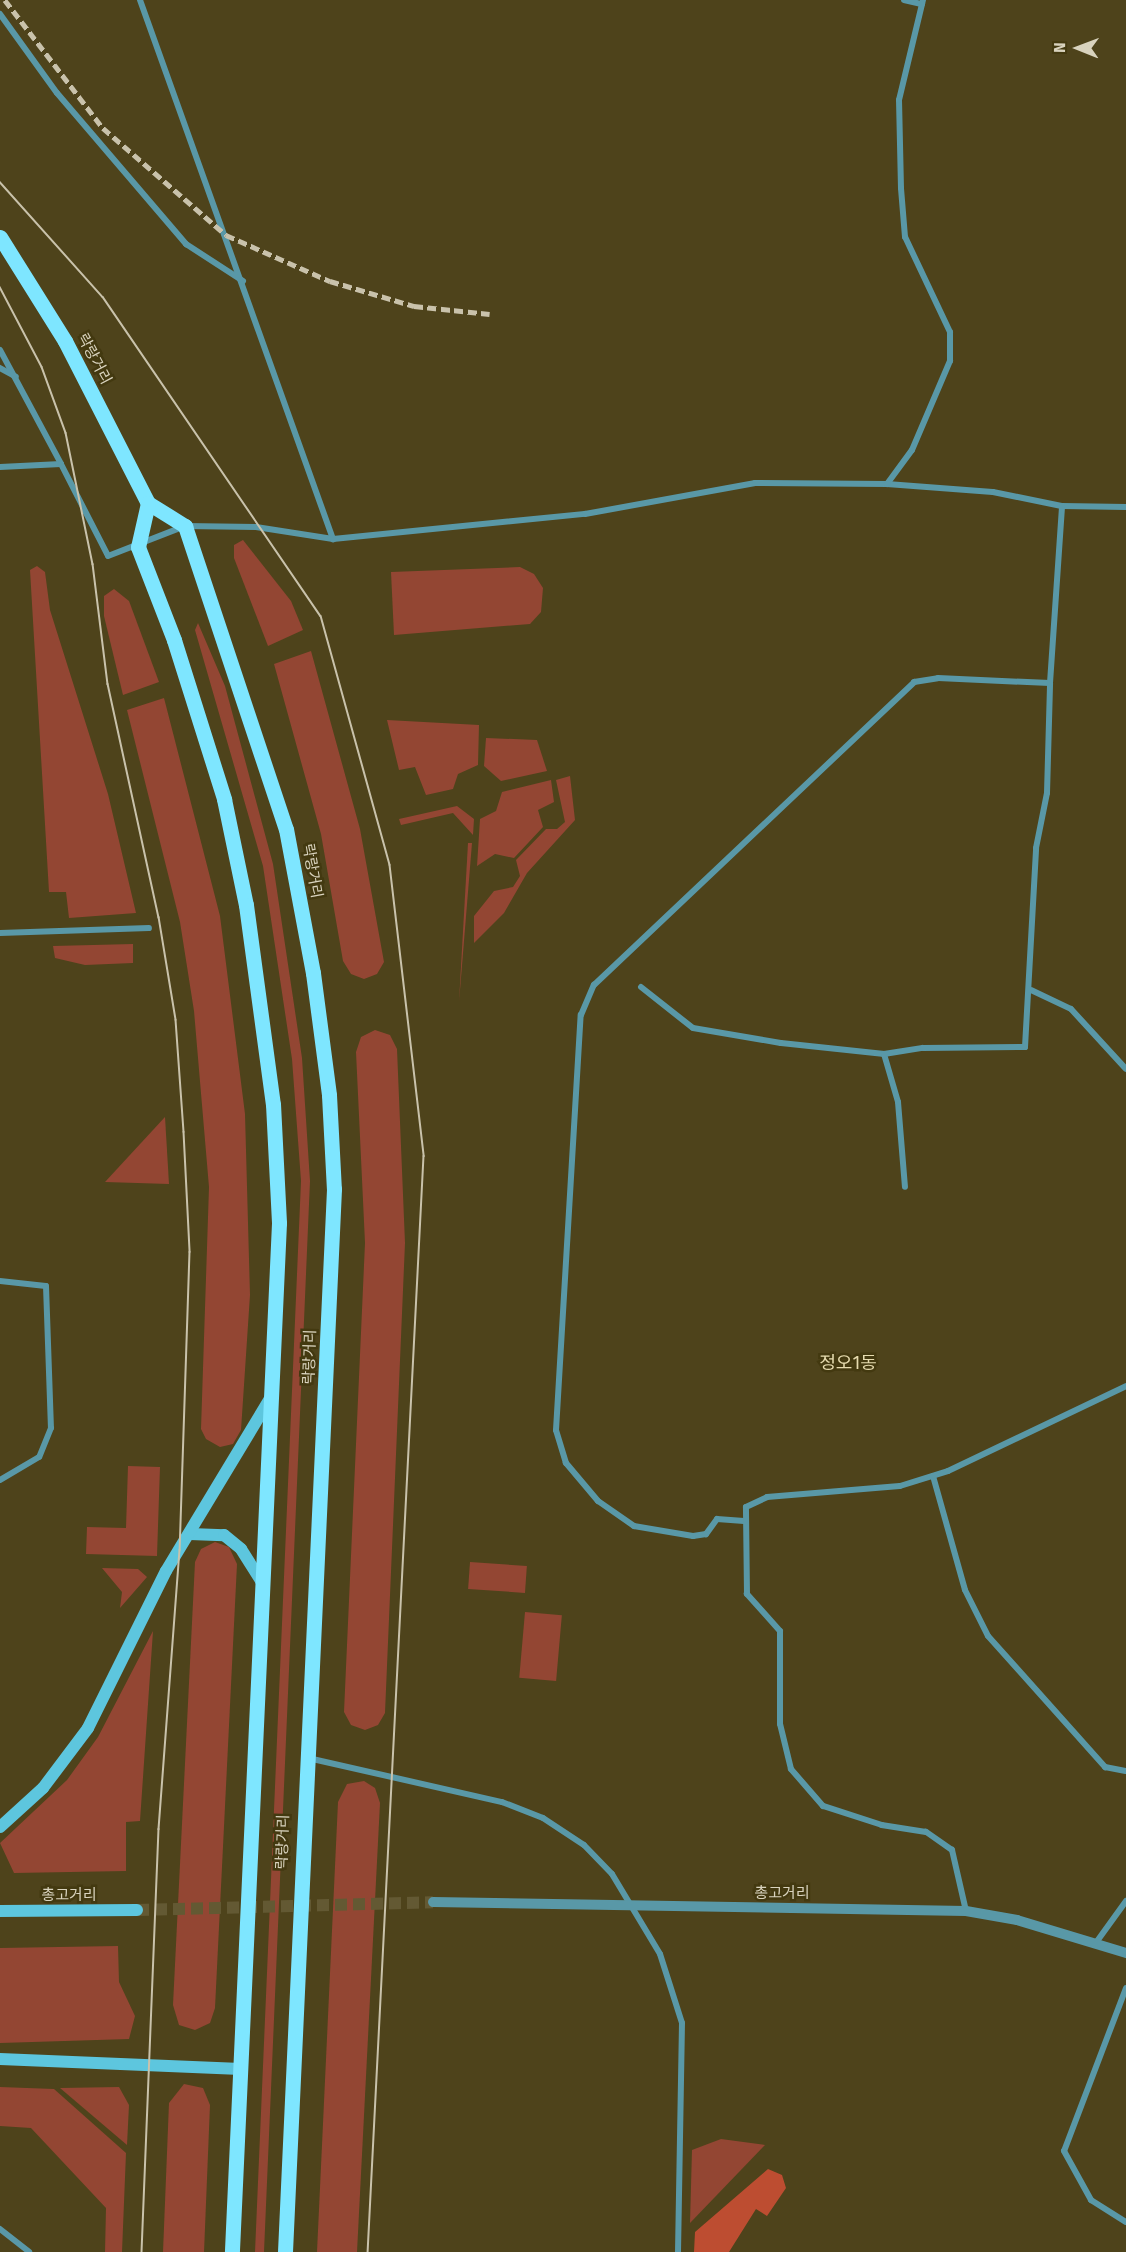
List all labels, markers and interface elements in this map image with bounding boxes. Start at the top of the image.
north arrow [1048,18,1108,78]
text: N [1050,42,1069,53]
street label: 락랑거리 [73,330,115,388]
street label: 락랑거리 [298,842,326,900]
street label: 락랑거리 [300,1329,320,1385]
district label: 정오1동 [819,1352,877,1374]
street label: 락랑거리 [273,1814,293,1870]
street label: 총고거리 [754,1885,810,1903]
street label: 총고거리 [41,1887,97,1905]

